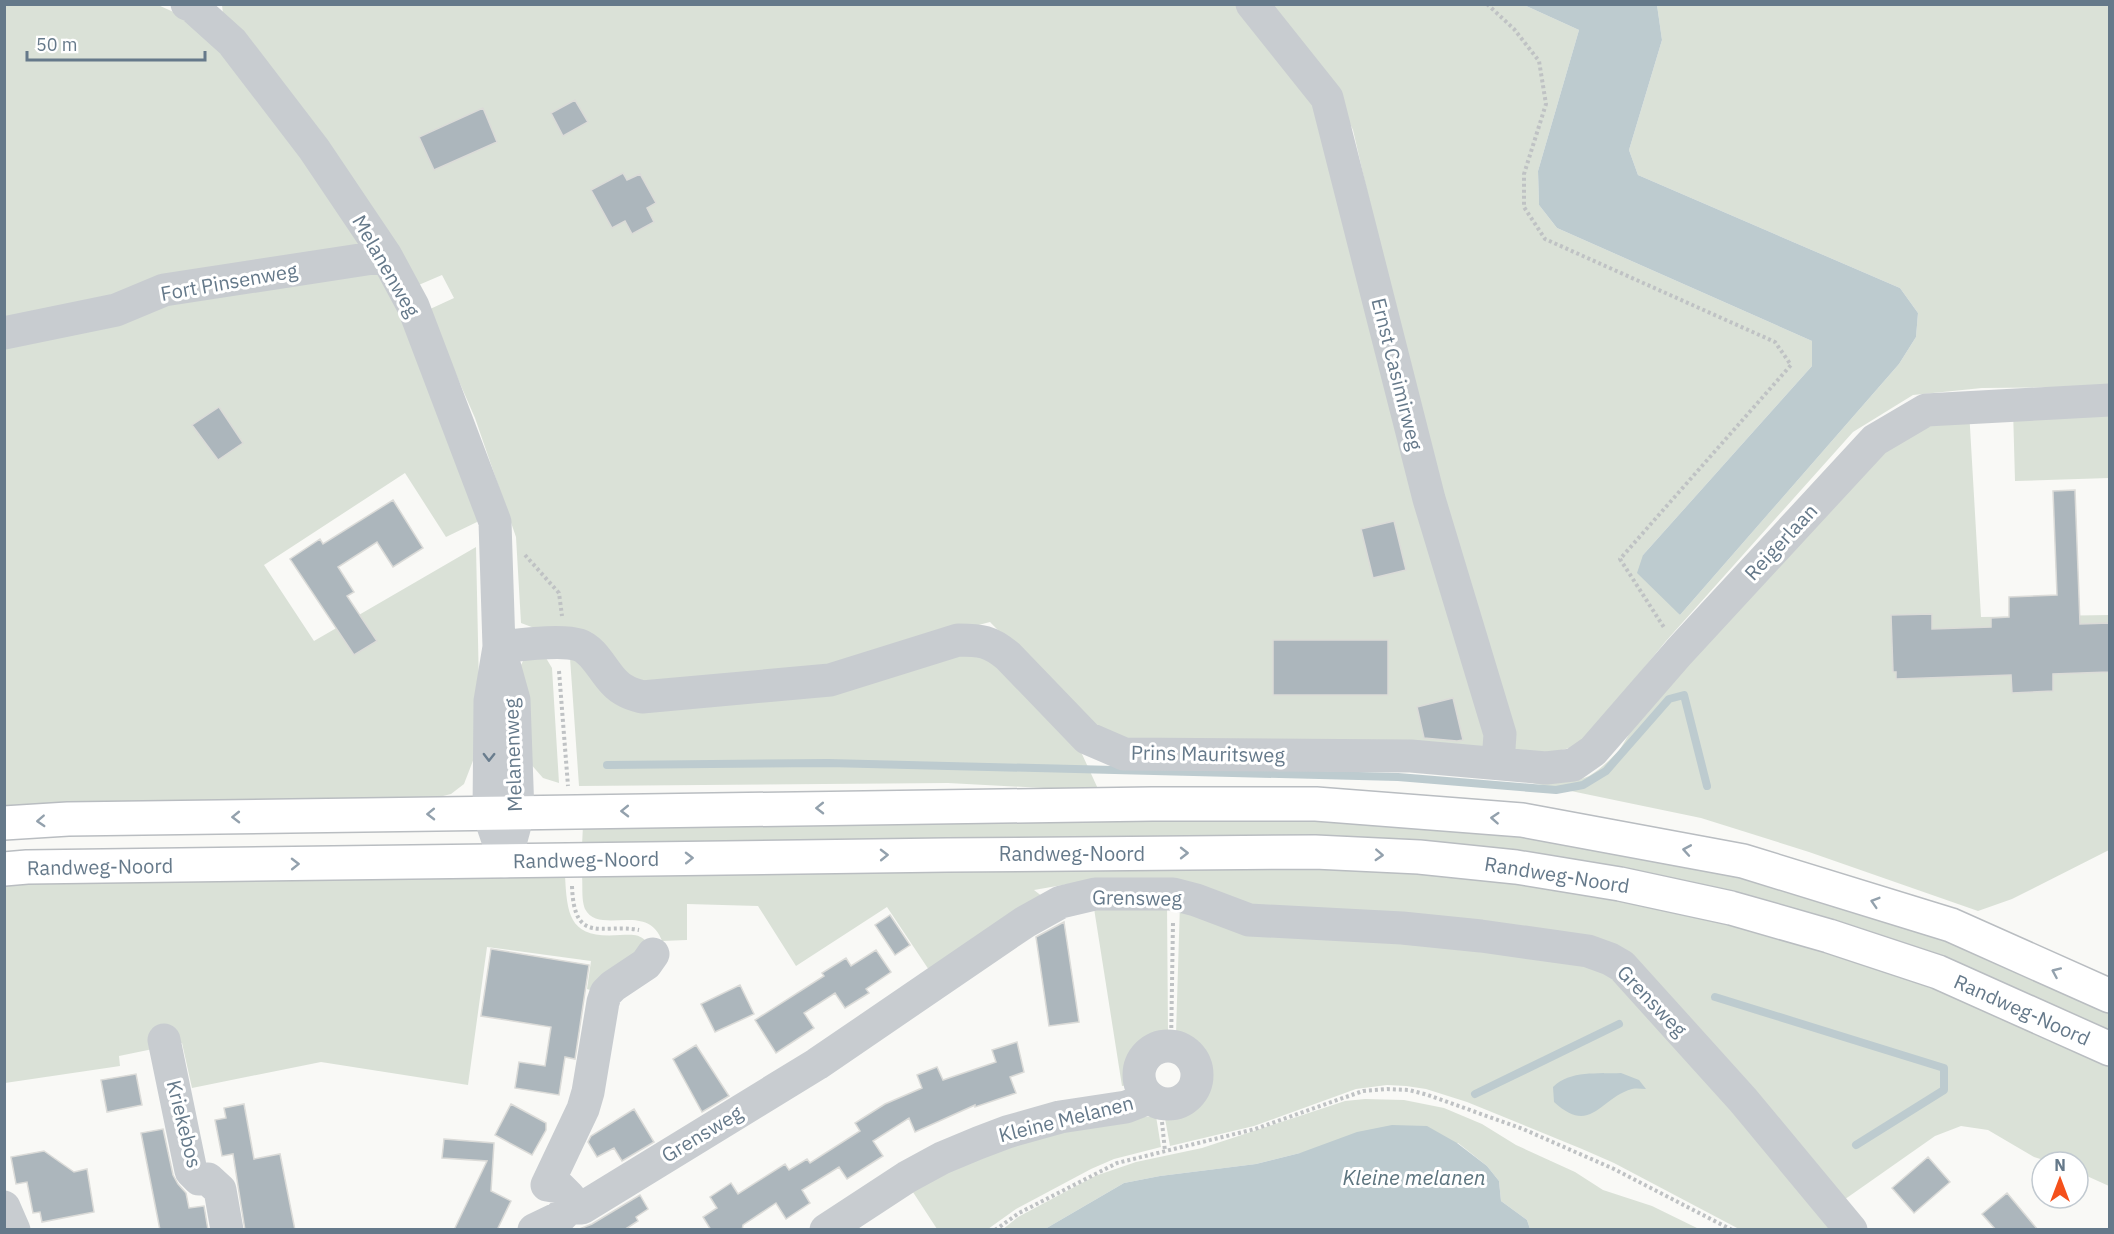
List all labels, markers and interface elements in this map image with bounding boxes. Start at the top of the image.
scale bar [27,24,206,62]
text: 50 m [36,33,78,56]
street label: Melanenweg [346,210,427,322]
street label: Fort Pinsenweg [158,256,300,307]
street label: Ernst Casimirweg [1365,295,1430,453]
street label: Reigerlaan [1738,498,1823,586]
street label: Melanenweg [497,697,528,812]
street label: Prins Mauritsweg [1131,739,1286,768]
one-way arrow [483,753,496,762]
one-way arrow [815,802,824,815]
one-way arrow [620,805,629,817]
one-way arrow [426,808,435,821]
one-way arrow [231,811,240,823]
one-way arrow [1490,812,1499,825]
one-way arrow [36,814,45,827]
street label: Randweg-Noord [999,840,1145,867]
one-way arrow [1682,844,1692,857]
street label: Randweg-Noord [513,845,659,874]
one-way arrow [1180,847,1189,859]
one-way arrow [1375,848,1384,861]
one-way arrow [880,849,889,861]
street label: Randweg-Noord [1483,850,1631,899]
street label: Randweg-Noord [27,852,173,881]
one-way arrow [685,852,694,864]
one-way arrow [291,858,300,870]
street label: Grensweg [1092,883,1183,912]
one-way arrow [1870,896,1881,909]
street label: Grensweg [1611,959,1694,1043]
street label: Randweg-Noord [1950,967,2095,1052]
one-way arrow [2052,968,2063,980]
street label: Kriekebos [161,1077,208,1171]
street label: Kleine Melanen [996,1089,1136,1148]
street label: Grensweg [656,1099,748,1168]
north arrow [2030,1150,2090,1210]
text: N [2054,1155,2066,1175]
water label: Kleine melanen [1342,1163,1486,1191]

